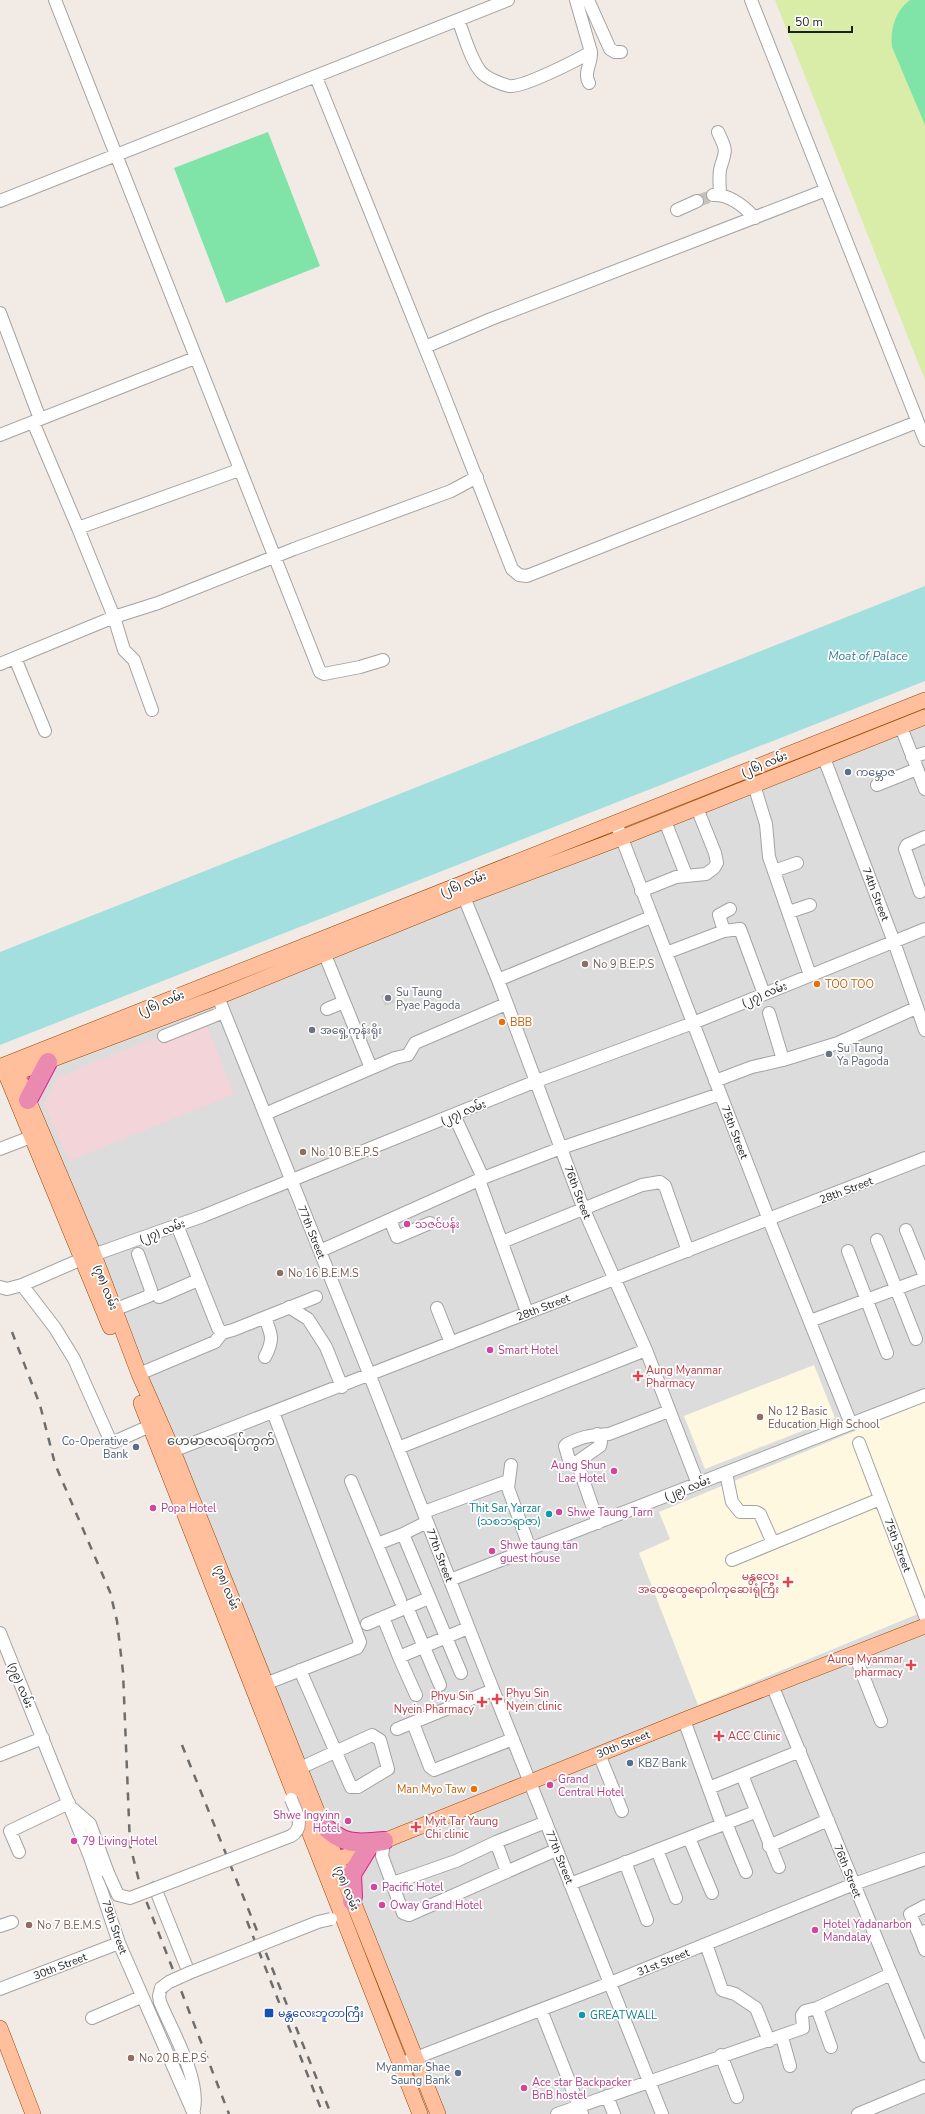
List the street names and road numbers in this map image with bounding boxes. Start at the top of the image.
street label: (၂၆) လမ်း [739,748,790,781]
street label: 74th Street [858,865,893,923]
street label: (၂၆) လမ်း [438,868,489,901]
street label: (၂၇) လမ်း [739,978,790,1011]
street label: (၂၆) လမ်း [136,987,187,1020]
street label: (၂၇) လမ်း [438,1096,489,1129]
street label: 75th Street [717,1103,752,1161]
street label: 76th Street [560,1163,595,1221]
street label: 28th Street [817,1173,875,1208]
street label: 77th Street [294,1203,329,1261]
street label: (၂၇) လမ်း [137,1216,188,1248]
street label: (၇၈) လမ်း [89,1262,121,1313]
street label: 28th Street [514,1290,572,1325]
street label: (၂၉) လမ်း [662,1473,713,1505]
street label: 75th Street [880,1516,915,1574]
street label: 77th Street [422,1526,457,1584]
street label: (၇၈) လမ်း [210,1562,242,1613]
street label: (၇၉) လမ်း [4,1660,37,1711]
street label: 30th Street [594,1727,652,1762]
street label: 77th Street [542,1828,577,1886]
street label: 76th Street [830,1842,865,1900]
street label: (၇၈) လမ်း [330,1863,362,1914]
street label: 79th Street [98,1898,131,1956]
street label: 31st Street [635,1945,692,1980]
street label: 30th Street [31,1949,89,1984]

